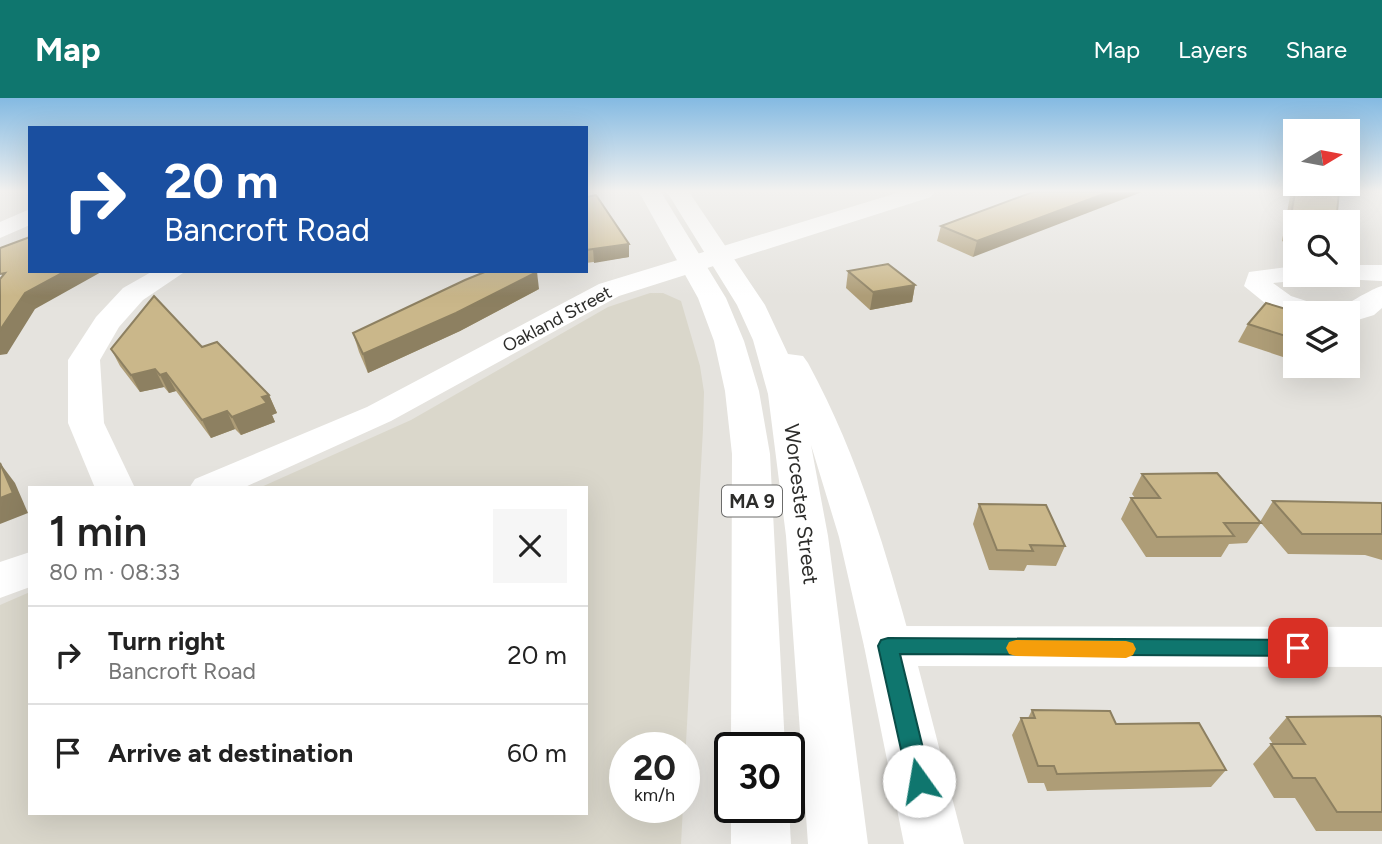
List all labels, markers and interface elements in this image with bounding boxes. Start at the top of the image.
text: Map [35,30,101,69]
text: Map [1093,35,1140,64]
text: Layers [1178,35,1247,64]
text: Share [1285,35,1347,64]
north arrow [1283,119,1360,196]
map controls [1283,119,1360,378]
text: 20 m [164,151,279,210]
icon: right [49,154,140,245]
button: search [1283,210,1360,287]
text: Bancroft Road [164,211,370,249]
street label: Oakland Street [499,281,616,357]
button: layers [1283,301,1360,378]
street label: Worcester Street [779,422,824,586]
road number: MA 9 [722,486,782,516]
text: 1 min [49,506,147,557]
button: close [493,509,567,583]
text: 80 m · 08:33 [49,558,180,586]
pin [1268,618,1328,678]
text: Turn right [108,625,225,657]
icon: arrive [1279,629,1317,667]
icon: right [49,636,87,674]
text: 20 m [507,639,567,671]
text: Bancroft Road [108,657,256,685]
speed limit sign: 30 [714,732,805,823]
icon: arrive [49,734,87,772]
text: Arrive at destination [108,737,353,769]
text: 60 m [507,737,567,769]
position arrow [882,744,956,818]
text: 20 [633,747,676,789]
text: km/h [634,784,675,806]

